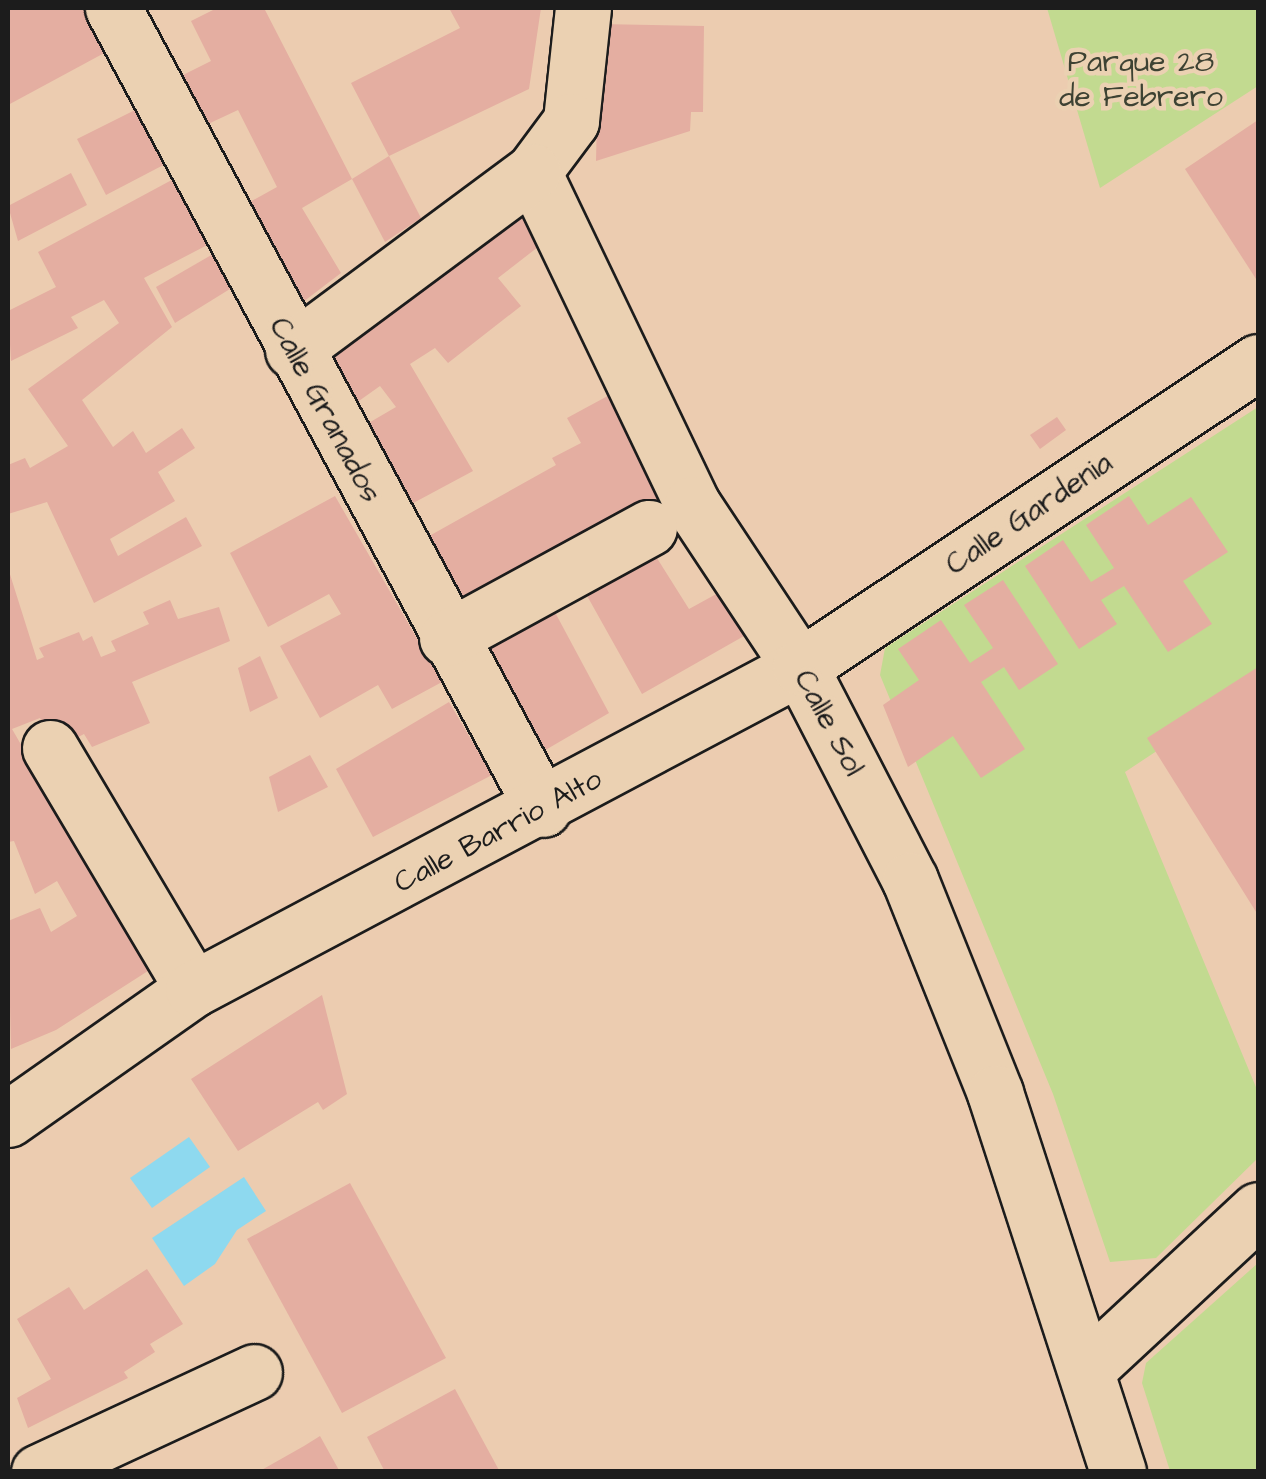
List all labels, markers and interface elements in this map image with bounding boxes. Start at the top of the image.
park label: Parque 28 de Febrero [1059,44,1223,114]
street label: Calle Granados [261,311,389,509]
street label: Calle Gardenia [939,445,1119,583]
street label: Calle Sol [786,664,872,782]
street label: Calle Barrio Alto [388,761,608,901]

